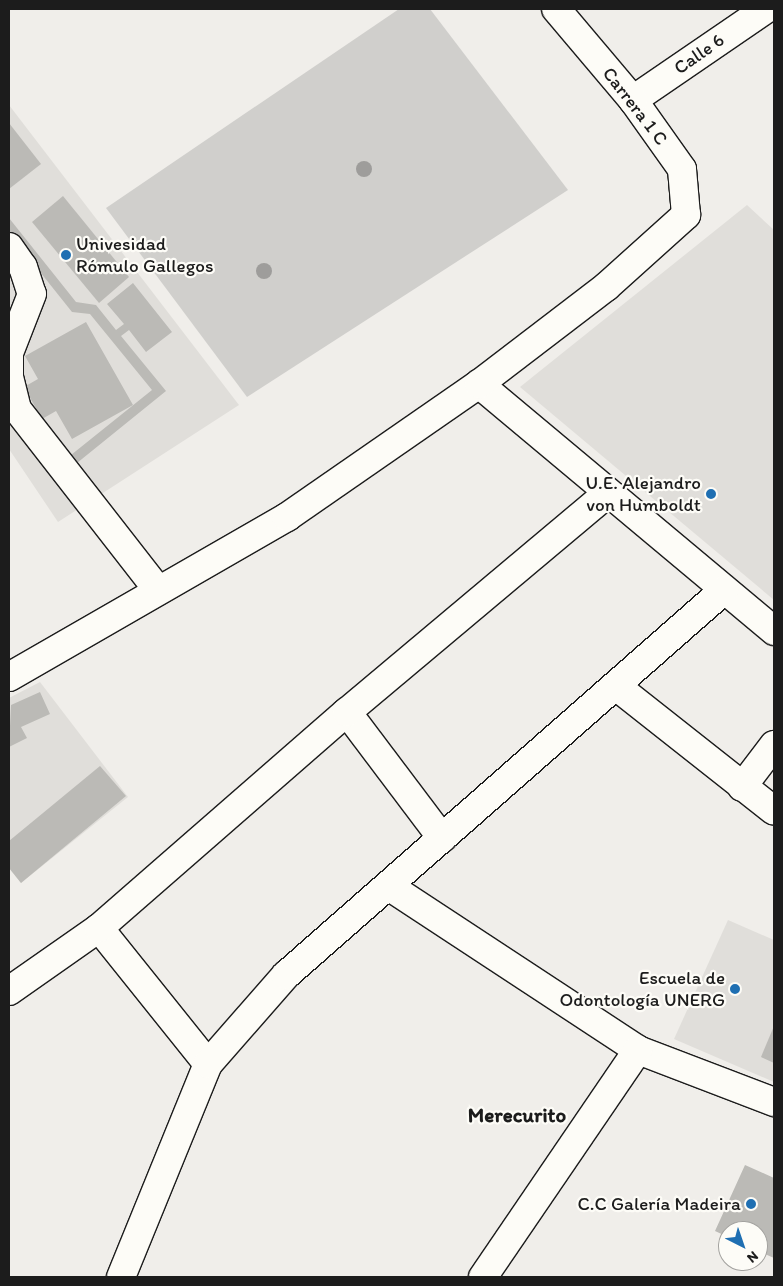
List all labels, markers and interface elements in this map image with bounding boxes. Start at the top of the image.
street label: Calle 6 [669,29,729,79]
street label: Carrera 1 C [597,62,673,150]
place label: Univesidad Rómulo Gallegos [76,233,214,277]
marker: Univesidad Rómulo Gallegos [60,249,72,261]
place label: U.E. Alejandro von Humboldt [585,472,701,516]
marker: U.E. Alejandro von Humboldt [705,488,717,500]
place label: Escuela de Odontología UNERG [560,967,725,1011]
marker: Escuela de Odontología UNERG [729,983,741,995]
district label: Merecurito [468,1102,566,1128]
place label: C.C Galería Madeira [578,1193,741,1215]
marker: C.C Galería Madeira [745,1198,757,1210]
north arrow [718,1221,768,1271]
text: N [743,1247,762,1266]

